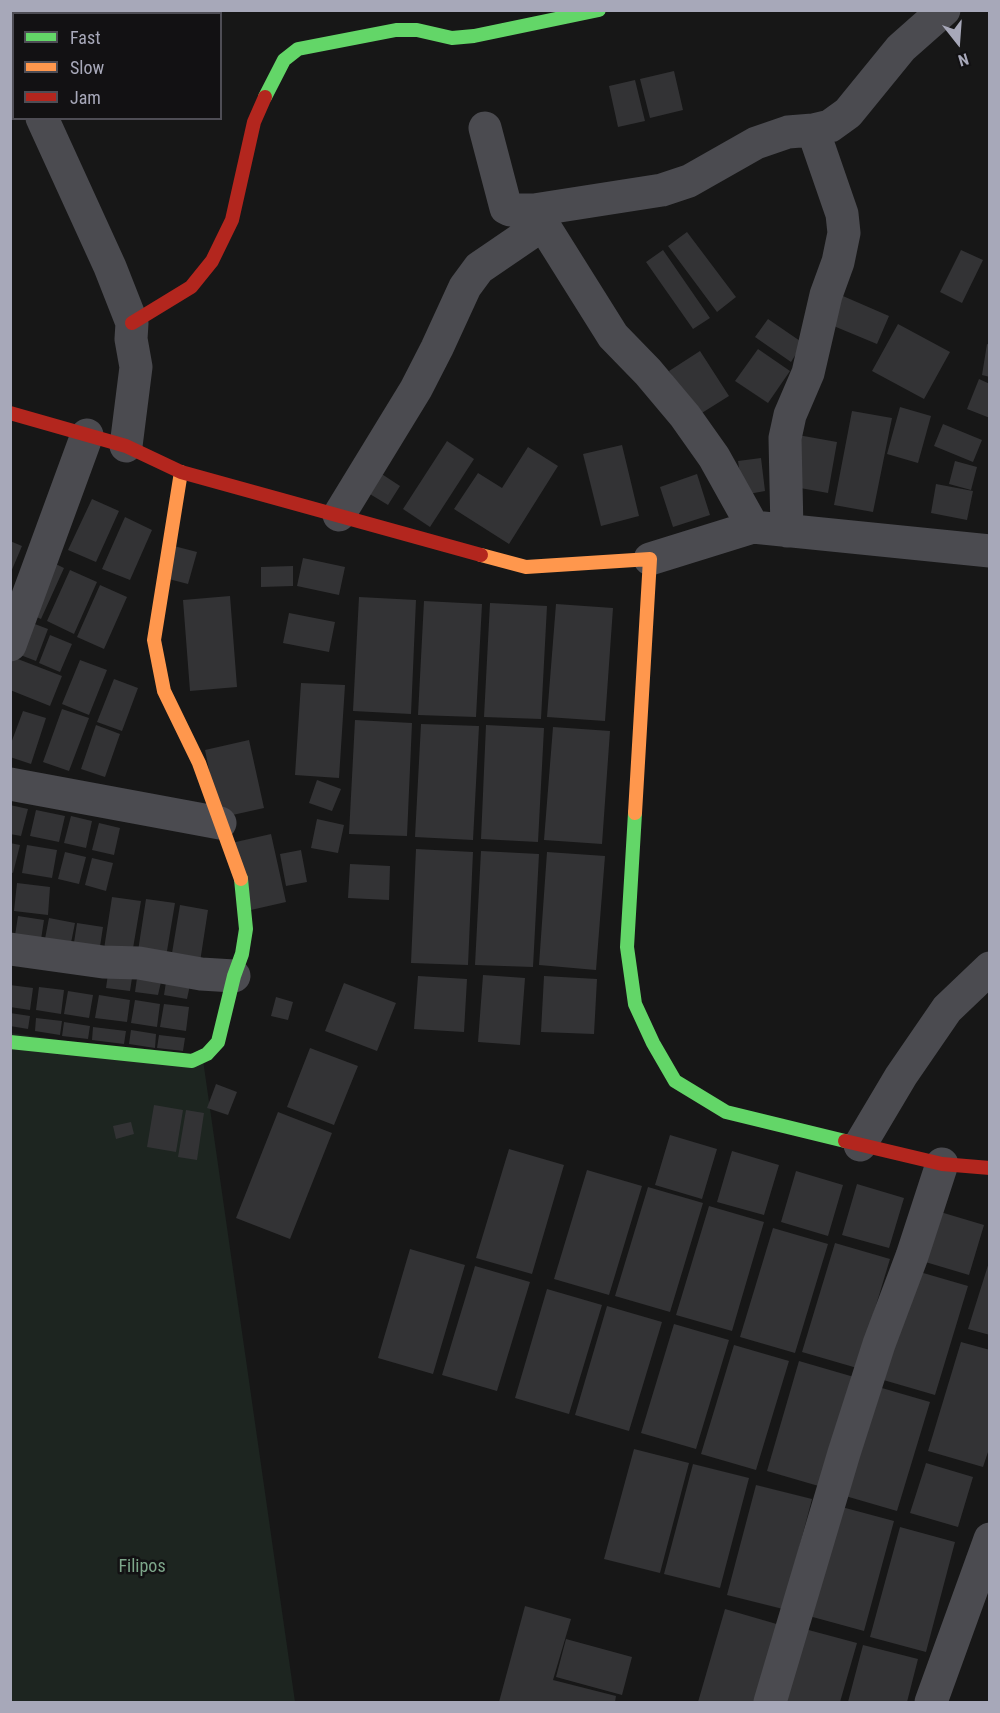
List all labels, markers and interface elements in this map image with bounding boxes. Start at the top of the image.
legend [12,12,222,120]
north arrow [928,12,988,72]
text: Fast [70,27,101,48]
text: N [956,49,971,70]
text: Slow [70,57,104,78]
text: Jam [70,87,101,108]
park label: Filipos [118,1556,166,1578]

